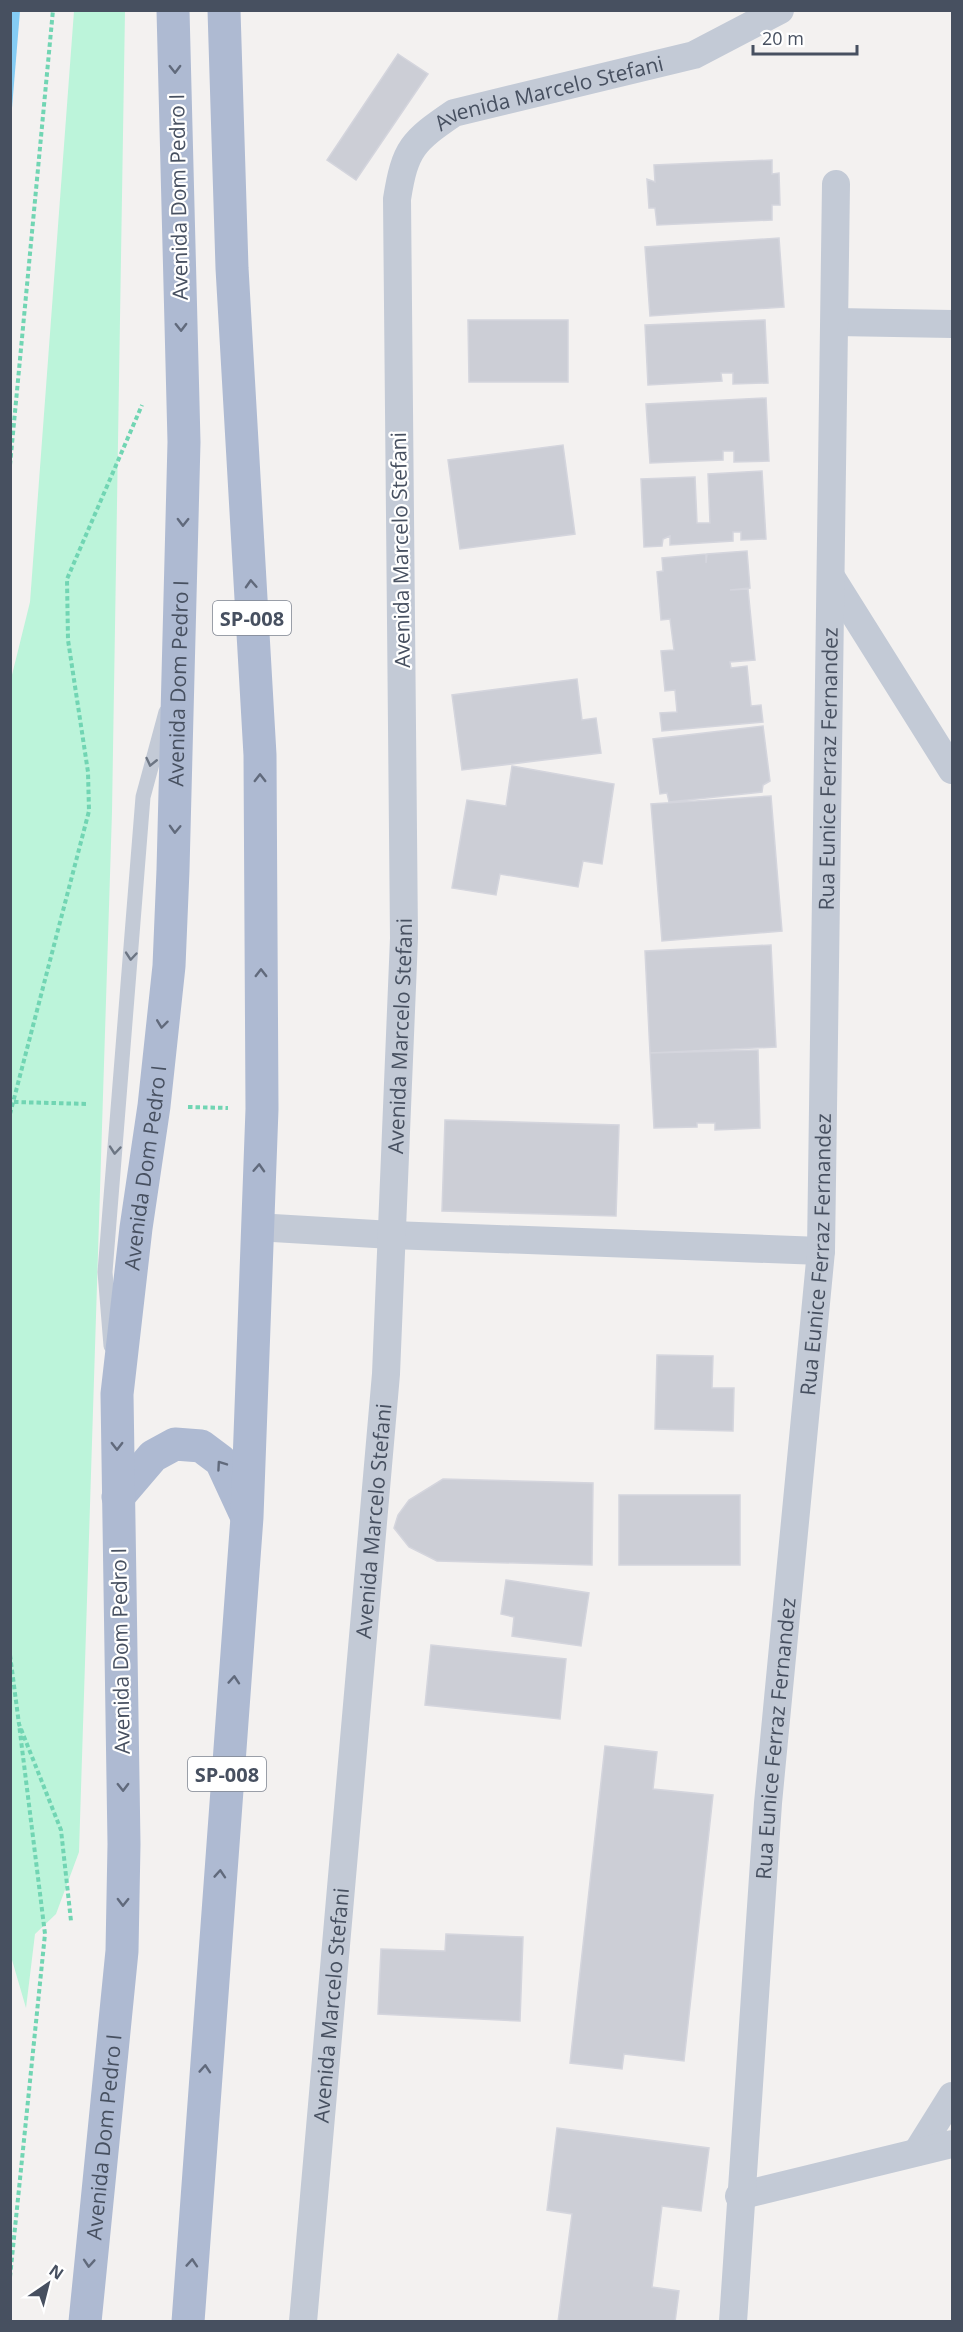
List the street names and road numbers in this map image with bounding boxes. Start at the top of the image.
street label: Avenida Marcelo Stefani [428,49,666,137]
street label: Avenida Dom Pedro I [162,94,194,300]
street label: Avenida Marcelo Stefani [384,432,416,668]
street label: Avenida Dom Pedro I [161,580,194,787]
road number: SP-008 [213,601,291,635]
street label: Rua Eunice Ferraz Fernandez [812,627,844,910]
street label: Avenida Marcelo Stefani [381,918,418,1154]
street label: Avenida Dom Pedro I [117,1064,172,1272]
street label: Rua Eunice Ferraz Fernandez [793,1113,837,1397]
street label: Avenida Marcelo Stefani [349,1402,397,1640]
street label: Avenida Dom Pedro I [104,1548,136,1754]
street label: Rua Eunice Ferraz Fernandez [749,1596,802,1880]
road number: SP-008 [188,1757,266,1791]
street label: Avenida Marcelo Stefani [306,1886,355,2124]
street label: Avenida Dom Pedro I [79,2033,128,2241]

